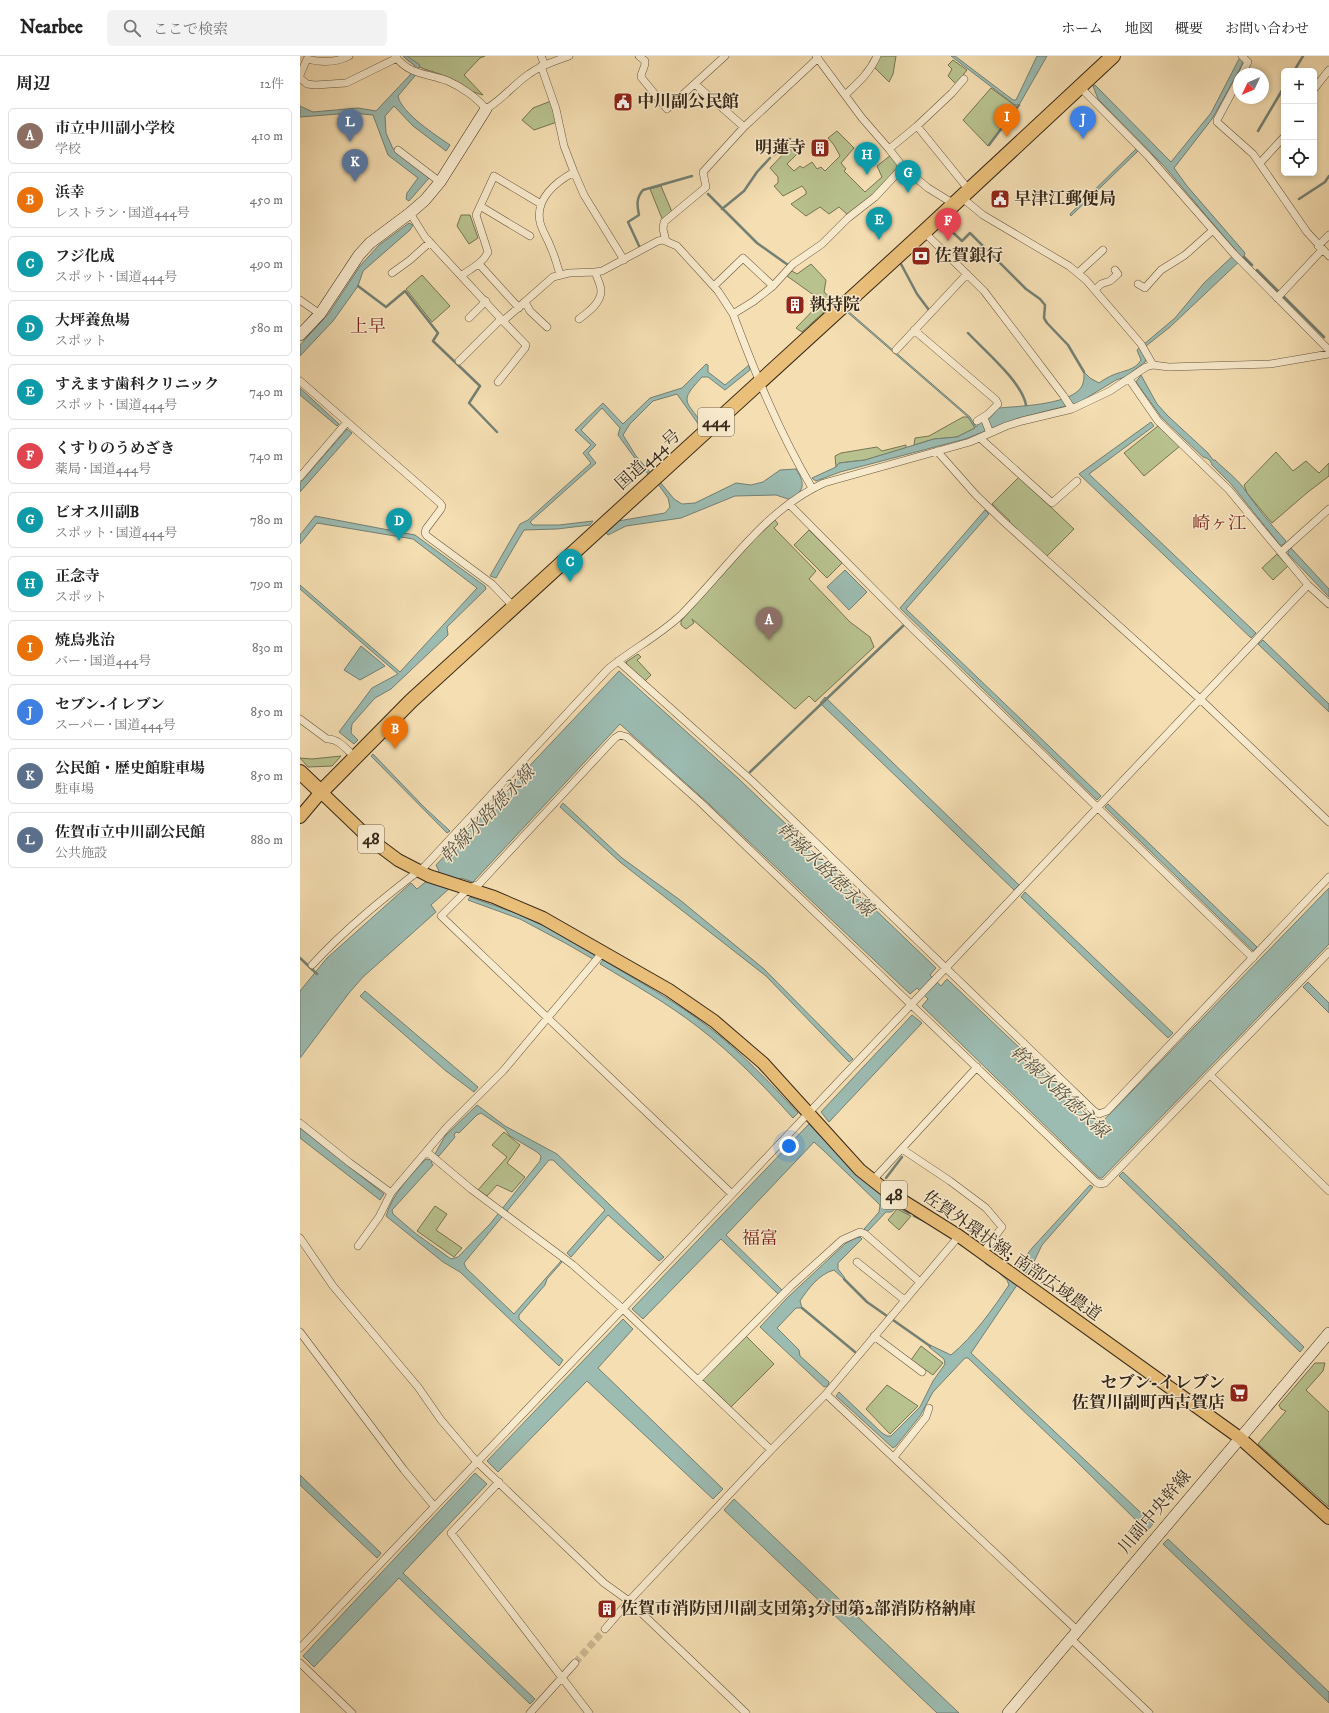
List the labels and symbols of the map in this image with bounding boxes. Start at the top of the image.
north arrow [1233,68,1269,104]
public building icon: 中川副公民館 [612,91,634,113]
place label: 中川副公民館 [637,91,739,113]
pin: I [994,104,1020,137]
pin: J [1070,106,1096,139]
pin: L [337,109,363,142]
place label: 明蓮寺 [755,137,806,159]
building icon: 明蓮寺 [809,137,831,159]
pin: H [854,142,880,175]
pin: K [342,149,368,182]
pin: G [895,160,921,193]
public building icon: 早津江郵便局 [989,188,1011,210]
place label: 早津江郵便局 [1014,188,1116,210]
pin: E [866,207,892,240]
pin: F [935,208,961,241]
bank icon: 佐賀銀行 [910,245,932,267]
place label: 佐賀銀行 [935,245,1003,267]
building icon: 執持院 [784,294,806,316]
place label: 執持院 [809,294,860,316]
district label: 上早 [350,316,386,338]
road number: 444 [698,408,734,436]
street label: 国道444号 [611,425,685,495]
pin: D [386,508,412,541]
district label: 崎ヶ江 [1192,513,1246,535]
pin: C [557,549,583,582]
pin: A [756,607,782,640]
pin: B [382,716,408,749]
water label: 幹線水路徳永線 [436,761,541,868]
water label: 幹線水路徳永線 [772,818,879,923]
road number: 48 [358,825,384,853]
water label: 幹線水路徳永線 [1005,1041,1114,1144]
your location [779,1136,799,1156]
road number: 48 [881,1181,907,1209]
street label: 佐賀外環状線; 南部広域農道 [919,1186,1105,1326]
district label: 福富 [742,1228,778,1250]
place label: セブン-イレブン 佐賀川副町西古賀店 [1072,1372,1225,1414]
supermarket icon: セブン-イレブン 佐賀川副町西古賀店 [1228,1382,1250,1404]
street label: 川副中央幹線 [1114,1466,1196,1558]
building icon: 佐賀市消防団川副支団第3分団第2部消防格納庫 [596,1598,618,1620]
place label: 佐賀市消防団川副支団第3分団第2部消防格納庫 [621,1598,976,1620]

